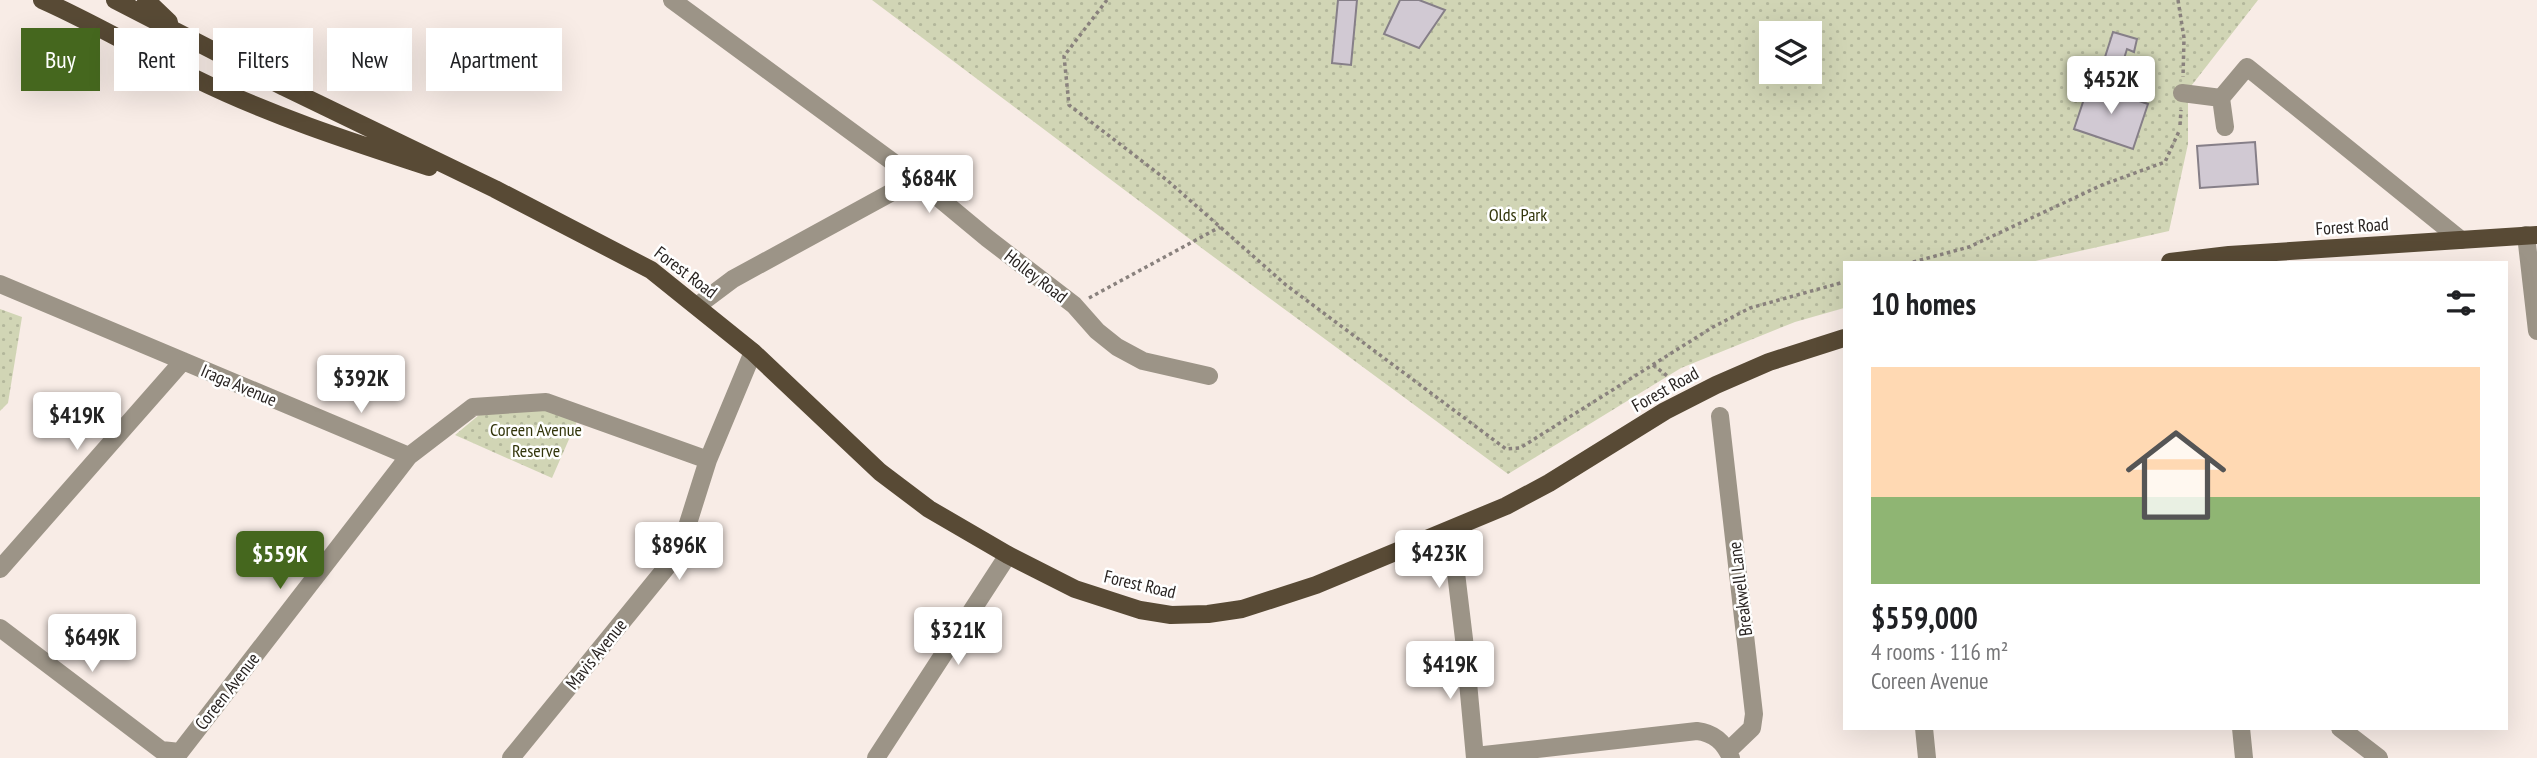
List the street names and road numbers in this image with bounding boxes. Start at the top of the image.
street label: Forest Road [2315,212,2389,240]
street label: Forest Road [650,241,722,303]
street label: Holley Road [1000,244,1072,308]
street label: Iraga Avenue [198,359,280,411]
street label: Forest Road [1627,361,1703,417]
street label: Breakwell Lane [1723,541,1757,637]
street label: Forest Road [1102,565,1178,603]
street label: Mavis Avenue [560,614,632,694]
street label: Coreen Avenue [190,648,264,734]

